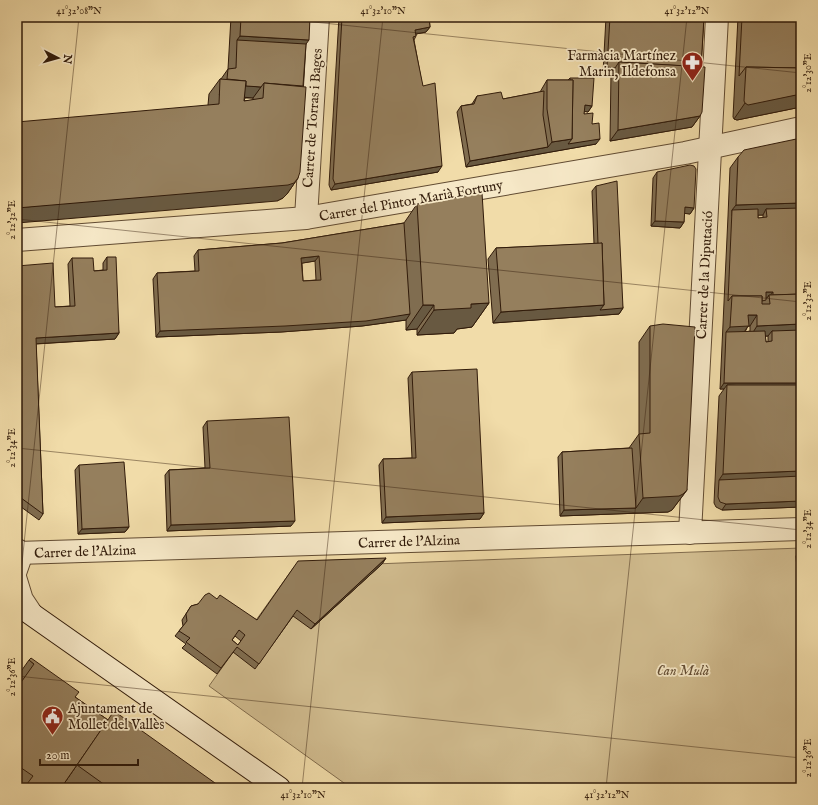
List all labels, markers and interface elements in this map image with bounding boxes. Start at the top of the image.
text: 41°32'08"N [56,5,102,18]
text: 41°32'10"N [360,5,406,18]
text: 41°32'12"N [664,5,710,18]
north arrow [38,38,78,78]
place label: Farmàcia Martínez Marin, Ildefonsa [567,47,677,81]
street label: Carrer de Torras i Bages [299,48,327,188]
pharmacy icon: Farmàcia Martínez Marin, Ildefonsa [679,50,705,83]
text: N [59,52,75,65]
text: 2°12'30"E [802,53,815,93]
street label: Carrer del Pintor Marià Fortuny [318,176,505,226]
text: 2°12'32"E [6,200,19,240]
street label: Carrer de la Diputació [693,210,717,340]
text: 2°12'32"E [802,281,815,321]
text: 2°12'34"E [6,428,19,468]
text: 2°12'34"E [802,509,815,549]
street label: Carrer de l'Alzina [358,531,461,553]
street label: Carrer de l'Alzina [34,541,137,563]
text: 2°12'36"E [6,657,19,696]
park label: Can Mulà [657,662,709,680]
place label: Ajuntament de Mollet del Vallès [67,700,165,734]
public building icon: Ajuntament de Mollet del Vallès [40,703,66,736]
text: 2°12'36"E [802,738,815,777]
scale bar [40,741,138,767]
text: 20 m [46,748,69,763]
text: 41°32'10"N [280,789,326,802]
text: 41°32'12"N [584,789,630,802]

